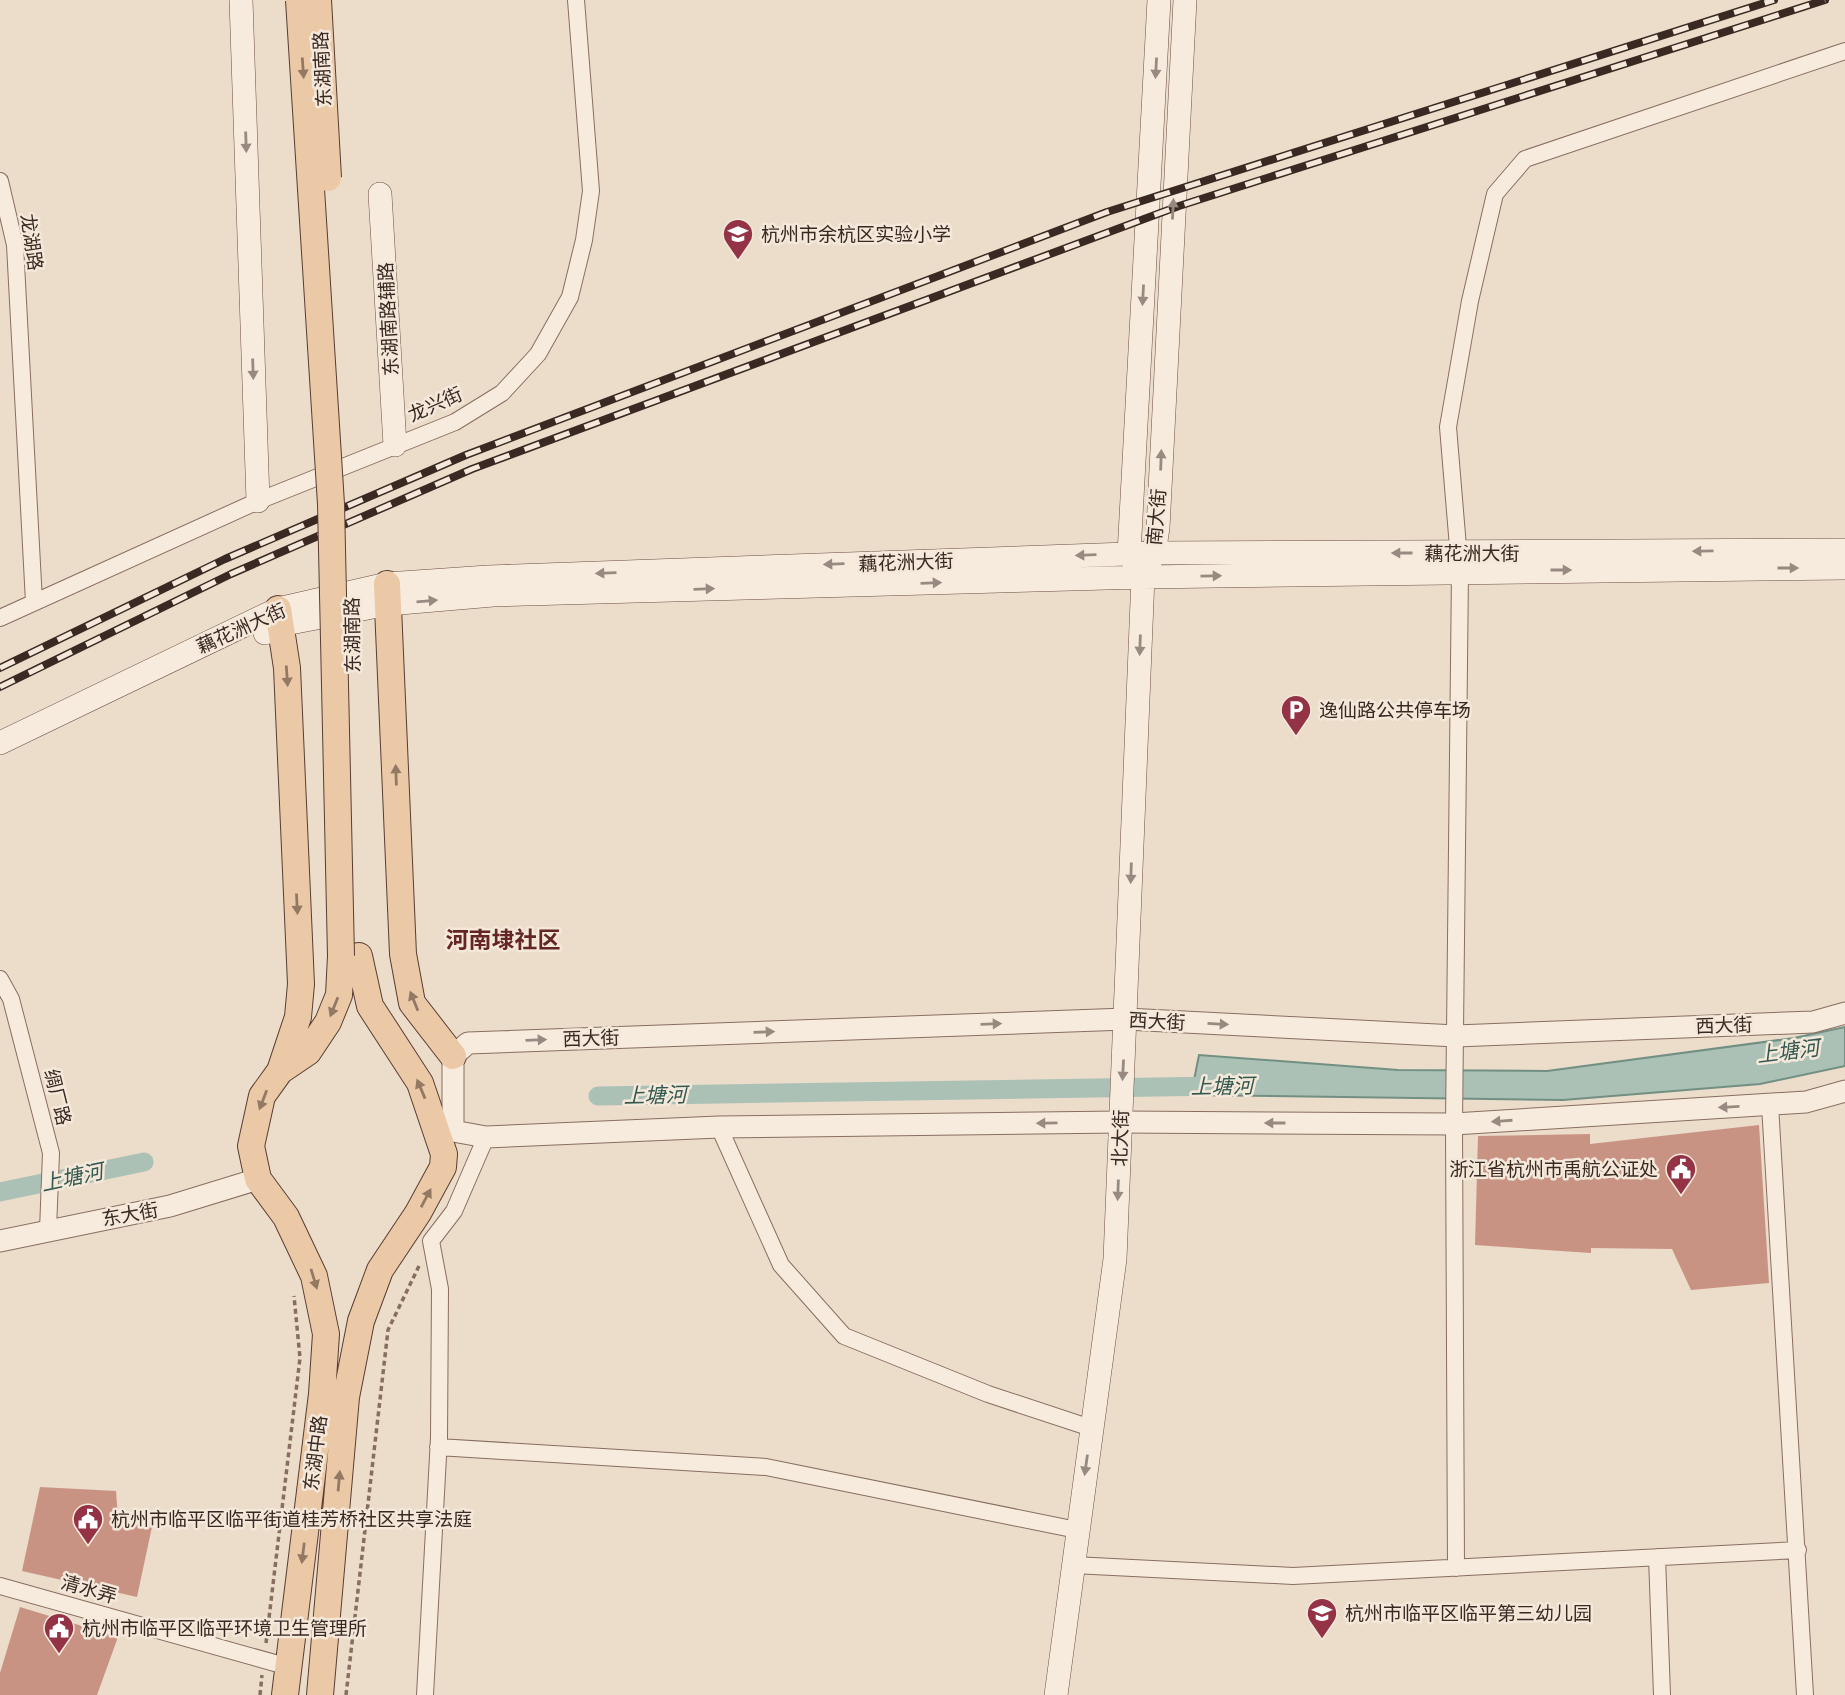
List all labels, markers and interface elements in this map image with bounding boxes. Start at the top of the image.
street label: 东湖南路 [307,30,337,108]
one-way arrow [298,57,309,79]
one-way arrow [1150,57,1161,79]
one-way arrow [240,131,251,153]
one-way arrow [1168,198,1179,220]
street label: 龙湖路 [15,212,49,272]
school or university icon: 杭州市余杭区实验小学 [721,217,755,261]
place label: 杭州市余杭区实验小学 [761,221,951,247]
street label: 东湖南路辅路 [372,261,404,377]
one-way arrow [1137,285,1148,307]
one-way arrow [248,358,259,380]
street label: 龙兴街 [404,381,466,427]
one-way arrow [1155,449,1166,471]
street label: 南大街 [1141,487,1171,547]
street label: 藕花洲大街 [1424,540,1520,566]
one-way arrow [1692,545,1714,557]
street label: 藕花洲大街 [858,547,954,577]
one-way arrow [1391,547,1413,559]
one-way arrow [1074,550,1096,561]
one-way arrow [822,559,844,570]
one-way arrow [1778,562,1800,574]
one-way arrow [1550,564,1572,576]
one-way arrow [595,567,617,578]
one-way arrow [1200,570,1222,582]
one-way arrow [920,577,942,589]
one-way arrow [693,584,715,595]
one-way arrow [417,595,439,606]
street label: 藕花洲大街 [192,597,290,659]
street label: 东湖南路 [338,597,366,673]
one-way arrow [1134,635,1146,657]
one-way arrow [281,665,292,687]
parking icon: 逸仙路公共停车场 [1279,693,1313,737]
place label: 逸仙路公共停车场 [1319,697,1471,723]
one-way arrow [390,764,401,786]
one-way arrow [1126,862,1137,884]
one-way arrow [292,893,303,915]
district label: 河南埭社区 [446,924,561,956]
one-way arrow [408,990,419,1011]
one-way arrow [329,997,340,1018]
street label: 西大街 [1128,1007,1186,1035]
street label: 西大街 [1695,1011,1753,1039]
one-way arrow [980,1018,1002,1029]
one-way arrow [1208,1018,1230,1029]
street label: 西大街 [562,1024,620,1052]
one-way arrow [753,1026,775,1037]
water label: 上塘河 [1755,1032,1825,1069]
one-way arrow [526,1034,548,1046]
one-way arrow [1117,1060,1128,1082]
street label: 绸厂路 [38,1066,78,1128]
water label: 上塘河 [1190,1071,1258,1101]
one-way arrow [415,1079,427,1099]
water label: 上塘河 [623,1080,691,1110]
one-way arrow [257,1090,268,1111]
one-way arrow [1718,1101,1740,1112]
street label: 北大街 [1106,1109,1134,1167]
one-way arrow [1491,1116,1513,1127]
one-way arrow [1036,1117,1058,1129]
one-way arrow [1264,1117,1286,1129]
public building icon: 浙江省杭州市禹航公证处 [1664,1152,1698,1196]
water label: 上塘河 [38,1155,110,1198]
place label: 浙江省杭州市禹航公证处 [1449,1156,1658,1182]
one-way arrow [1112,1180,1123,1202]
one-way arrow [421,1188,432,1208]
street label: 东大街 [100,1196,160,1232]
one-way arrow [309,1269,319,1290]
street label: 东湖中路 [297,1414,333,1492]
one-way arrow [1081,1454,1092,1476]
one-way arrow [334,1469,345,1491]
public building icon: 杭州市临平区临平街道桂芳桥社区共享法庭 [71,1502,105,1546]
place label: 杭州市临平区临平街道桂芳桥社区共享法庭 [111,1506,472,1532]
one-way arrow [297,1542,308,1564]
street label: 清水弄 [58,1569,120,1609]
school or university icon: 杭州市临平区临平第三幼儿园 [1305,1596,1339,1640]
place label: 杭州市临平区临平第三幼儿园 [1345,1600,1592,1626]
public building icon: 杭州市临平区临平环境卫生管理所 [42,1611,76,1655]
place label: 杭州市临平区临平环境卫生管理所 [82,1615,367,1641]

